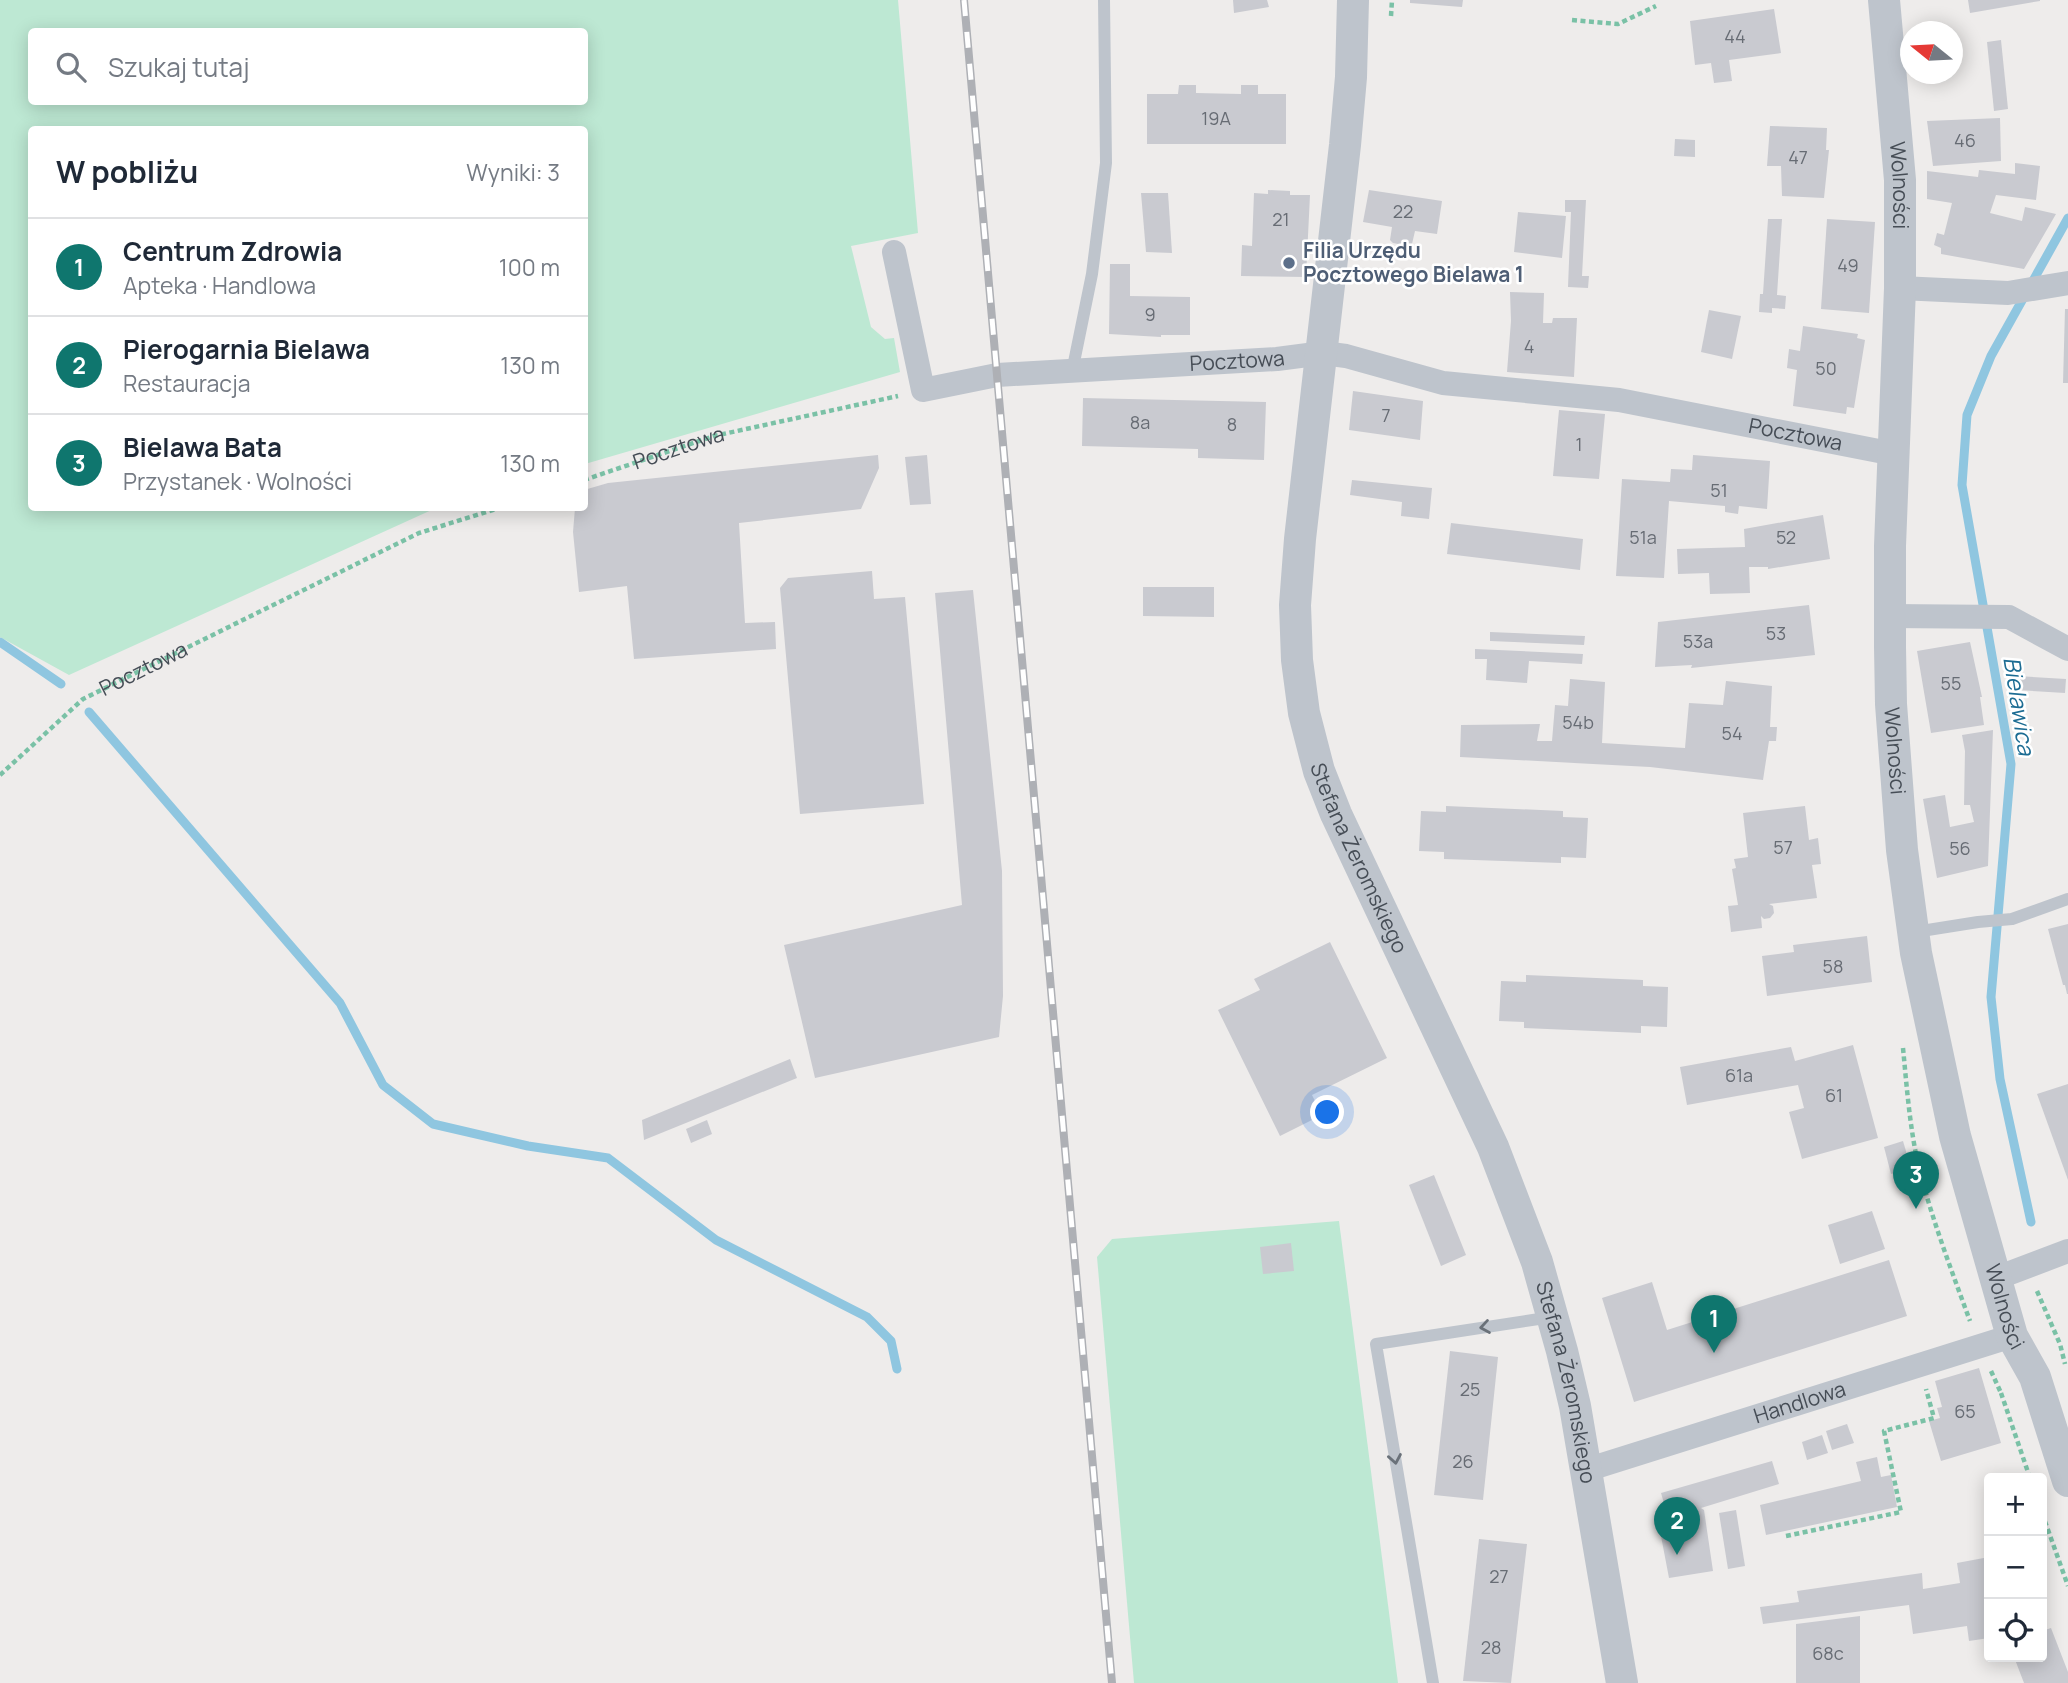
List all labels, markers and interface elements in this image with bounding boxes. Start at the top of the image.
north arrow [1900,21,1963,84]
house number: 44 [1724,24,1746,48]
search box [28,28,588,105]
icon: search [52,48,90,86]
text: Szukaj tutaj [108,49,250,85]
house number: 19A [1201,106,1231,130]
house number: 46 [1954,128,1976,152]
street label: Wolności [1884,140,1915,229]
house number: 47 [1788,145,1808,169]
text: W pobliżu [56,151,198,192]
text: Wyniki: 3 [466,156,560,188]
house number: 22 [1393,199,1413,223]
house number: 21 [1272,207,1290,231]
text: Centrum Zdrowia [123,233,342,269]
place label: Filia Urzędu Pocztowego Bielawa 1 [1303,236,1524,288]
text: 1 [74,251,84,283]
text: 100 m [499,251,560,283]
house number: 49 [1837,253,1859,277]
marker: Filia Urzędu Pocztowego Bielawa 1 [1281,255,1297,271]
text: Apteka · Handlowa [123,269,316,301]
house number: 9 [1144,302,1156,326]
text: Pierogarnia Bielawa [123,331,370,367]
house number: 4 [1524,334,1534,358]
street label: Pocztowa [1189,343,1286,377]
text: 2 [72,349,86,381]
text: 130 m [500,349,560,381]
house number: 50 [1815,356,1837,380]
text: Restauracja [123,367,251,399]
house number: 7 [1381,403,1391,427]
house number: 8a [1130,410,1150,434]
street label: Pocztowa [1746,411,1845,457]
house number: 8 [1227,412,1237,436]
street label: Pocztowa [629,419,727,475]
text: Bielawa Bata [123,429,282,465]
house number: 1 [1575,432,1583,456]
text: 3 [72,447,86,479]
text: 130 m [500,447,560,479]
text: Przystanek · Wolności [123,465,352,497]
house number: 51 [1710,478,1728,502]
house number: 51a [1629,525,1657,549]
house number: 52 [1776,525,1796,549]
house number: 53 [1766,621,1786,645]
house number: 53a [1683,629,1713,653]
street label: Pocztowa [94,635,192,702]
water label: Bielawica [1996,654,2044,758]
house number: 55 [1941,671,1961,695]
street label: Wolności [1878,706,1913,796]
house number: 54b [1562,710,1594,734]
house number: 54 [1721,721,1743,745]
street label: Stefana Żeromskiego [1304,760,1415,958]
house number: 57 [1773,835,1793,859]
house number: 56 [1949,836,1971,860]
house number: 58 [1823,954,1843,978]
house number: 61a [1725,1063,1753,1087]
house number: 61 [1825,1083,1843,1107]
your location [1310,1095,1344,1129]
pin: 3 [1893,1151,1939,1209]
street label: Wolności [1979,1261,2032,1354]
street label: Stefana Żeromskiego [1530,1278,1603,1485]
pin: 1 [1691,1295,1737,1353]
one-way arrow [1479,1319,1491,1334]
street label: Handlowa [1750,1374,1849,1429]
house number: 25 [1460,1377,1480,1401]
house number: 65 [1954,1399,1976,1423]
house number: 26 [1452,1449,1474,1473]
one-way arrow [1387,1453,1402,1465]
map controls [1984,1473,2047,1662]
button: + [1984,1473,2047,1536]
pin: 2 [1654,1497,1700,1555]
button: − [1984,1536,2047,1599]
house number: 27 [1489,1564,1509,1588]
button: locate [1984,1599,2047,1662]
house number: 28 [1481,1635,1501,1659]
house number: 68c [1812,1641,1844,1665]

